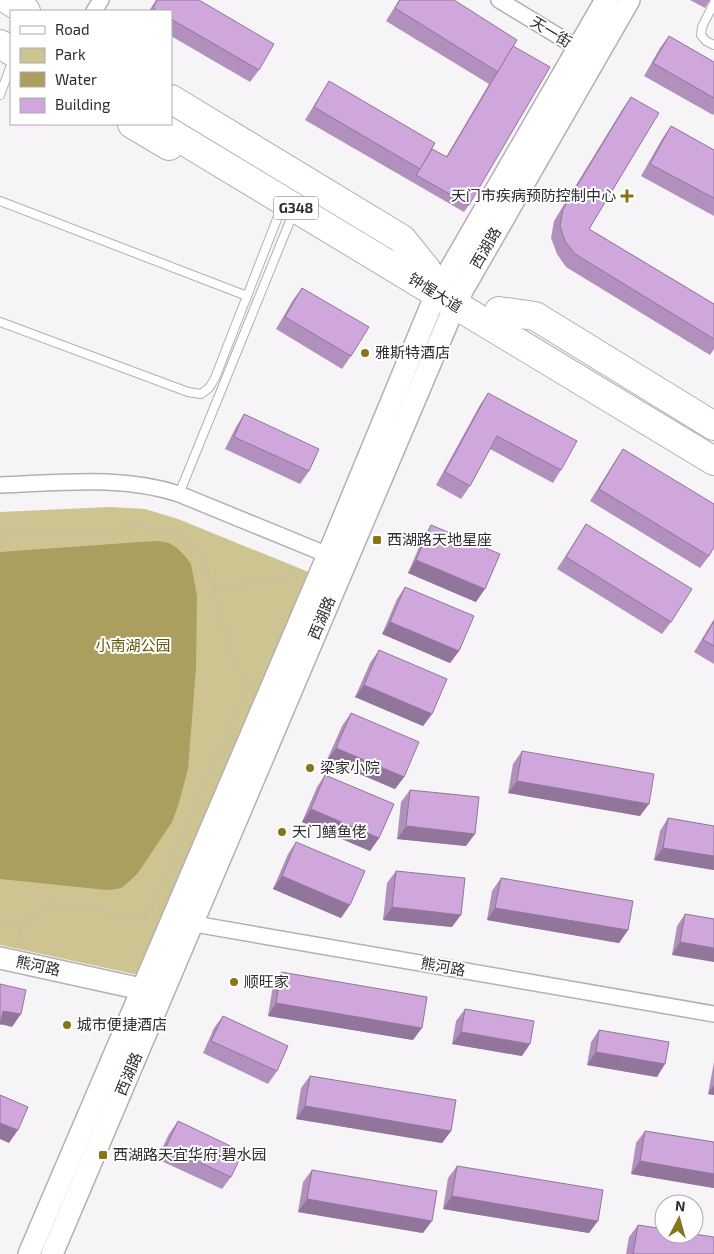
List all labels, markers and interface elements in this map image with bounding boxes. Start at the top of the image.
legend [10,10,172,125]
street label: 天一街 [528,12,575,50]
text: Road [55,20,90,38]
text: Park [55,45,86,63]
text: Water [55,70,97,88]
text: Building [55,95,111,113]
place label: 天门市疾病预防控制中心 [451,186,616,204]
marker: 天门市疾病预防控制中心 [620,189,634,203]
road number: G348 [274,197,318,220]
street label: 西湖路 [466,224,504,271]
street label: 钟惺大道 [405,269,466,316]
place label: 雅斯特酒店 [375,343,450,361]
marker: 雅斯特酒店 [359,347,371,359]
place label: 西湖路天地星座 [387,530,492,548]
marker: 西湖路天地星座 [371,534,383,546]
street label: 西湖路 [304,593,338,642]
park label: 小南湖公园 [95,636,171,654]
place label: 梁家小院 [320,758,380,776]
marker: 梁家小院 [304,762,316,774]
place label: 天门鳝鱼佬 [292,822,367,840]
marker: 天门鳝鱼佬 [276,826,288,838]
street label: 熊河路 [14,952,62,979]
street label: 熊河路 [419,953,467,979]
place label: 顺旺家 [244,972,289,990]
marker: 顺旺家 [228,976,240,988]
place label: 城市便捷酒店 [77,1015,167,1033]
marker: 城市便捷酒店 [61,1019,73,1031]
street label: 西湖路 [111,1049,145,1098]
place label: 西湖路天宜华府·碧水园 [113,1145,267,1163]
marker: 西湖路天宜华府·碧水园 [97,1149,109,1161]
north arrow [654,1194,704,1244]
text: N [674,1197,686,1215]

